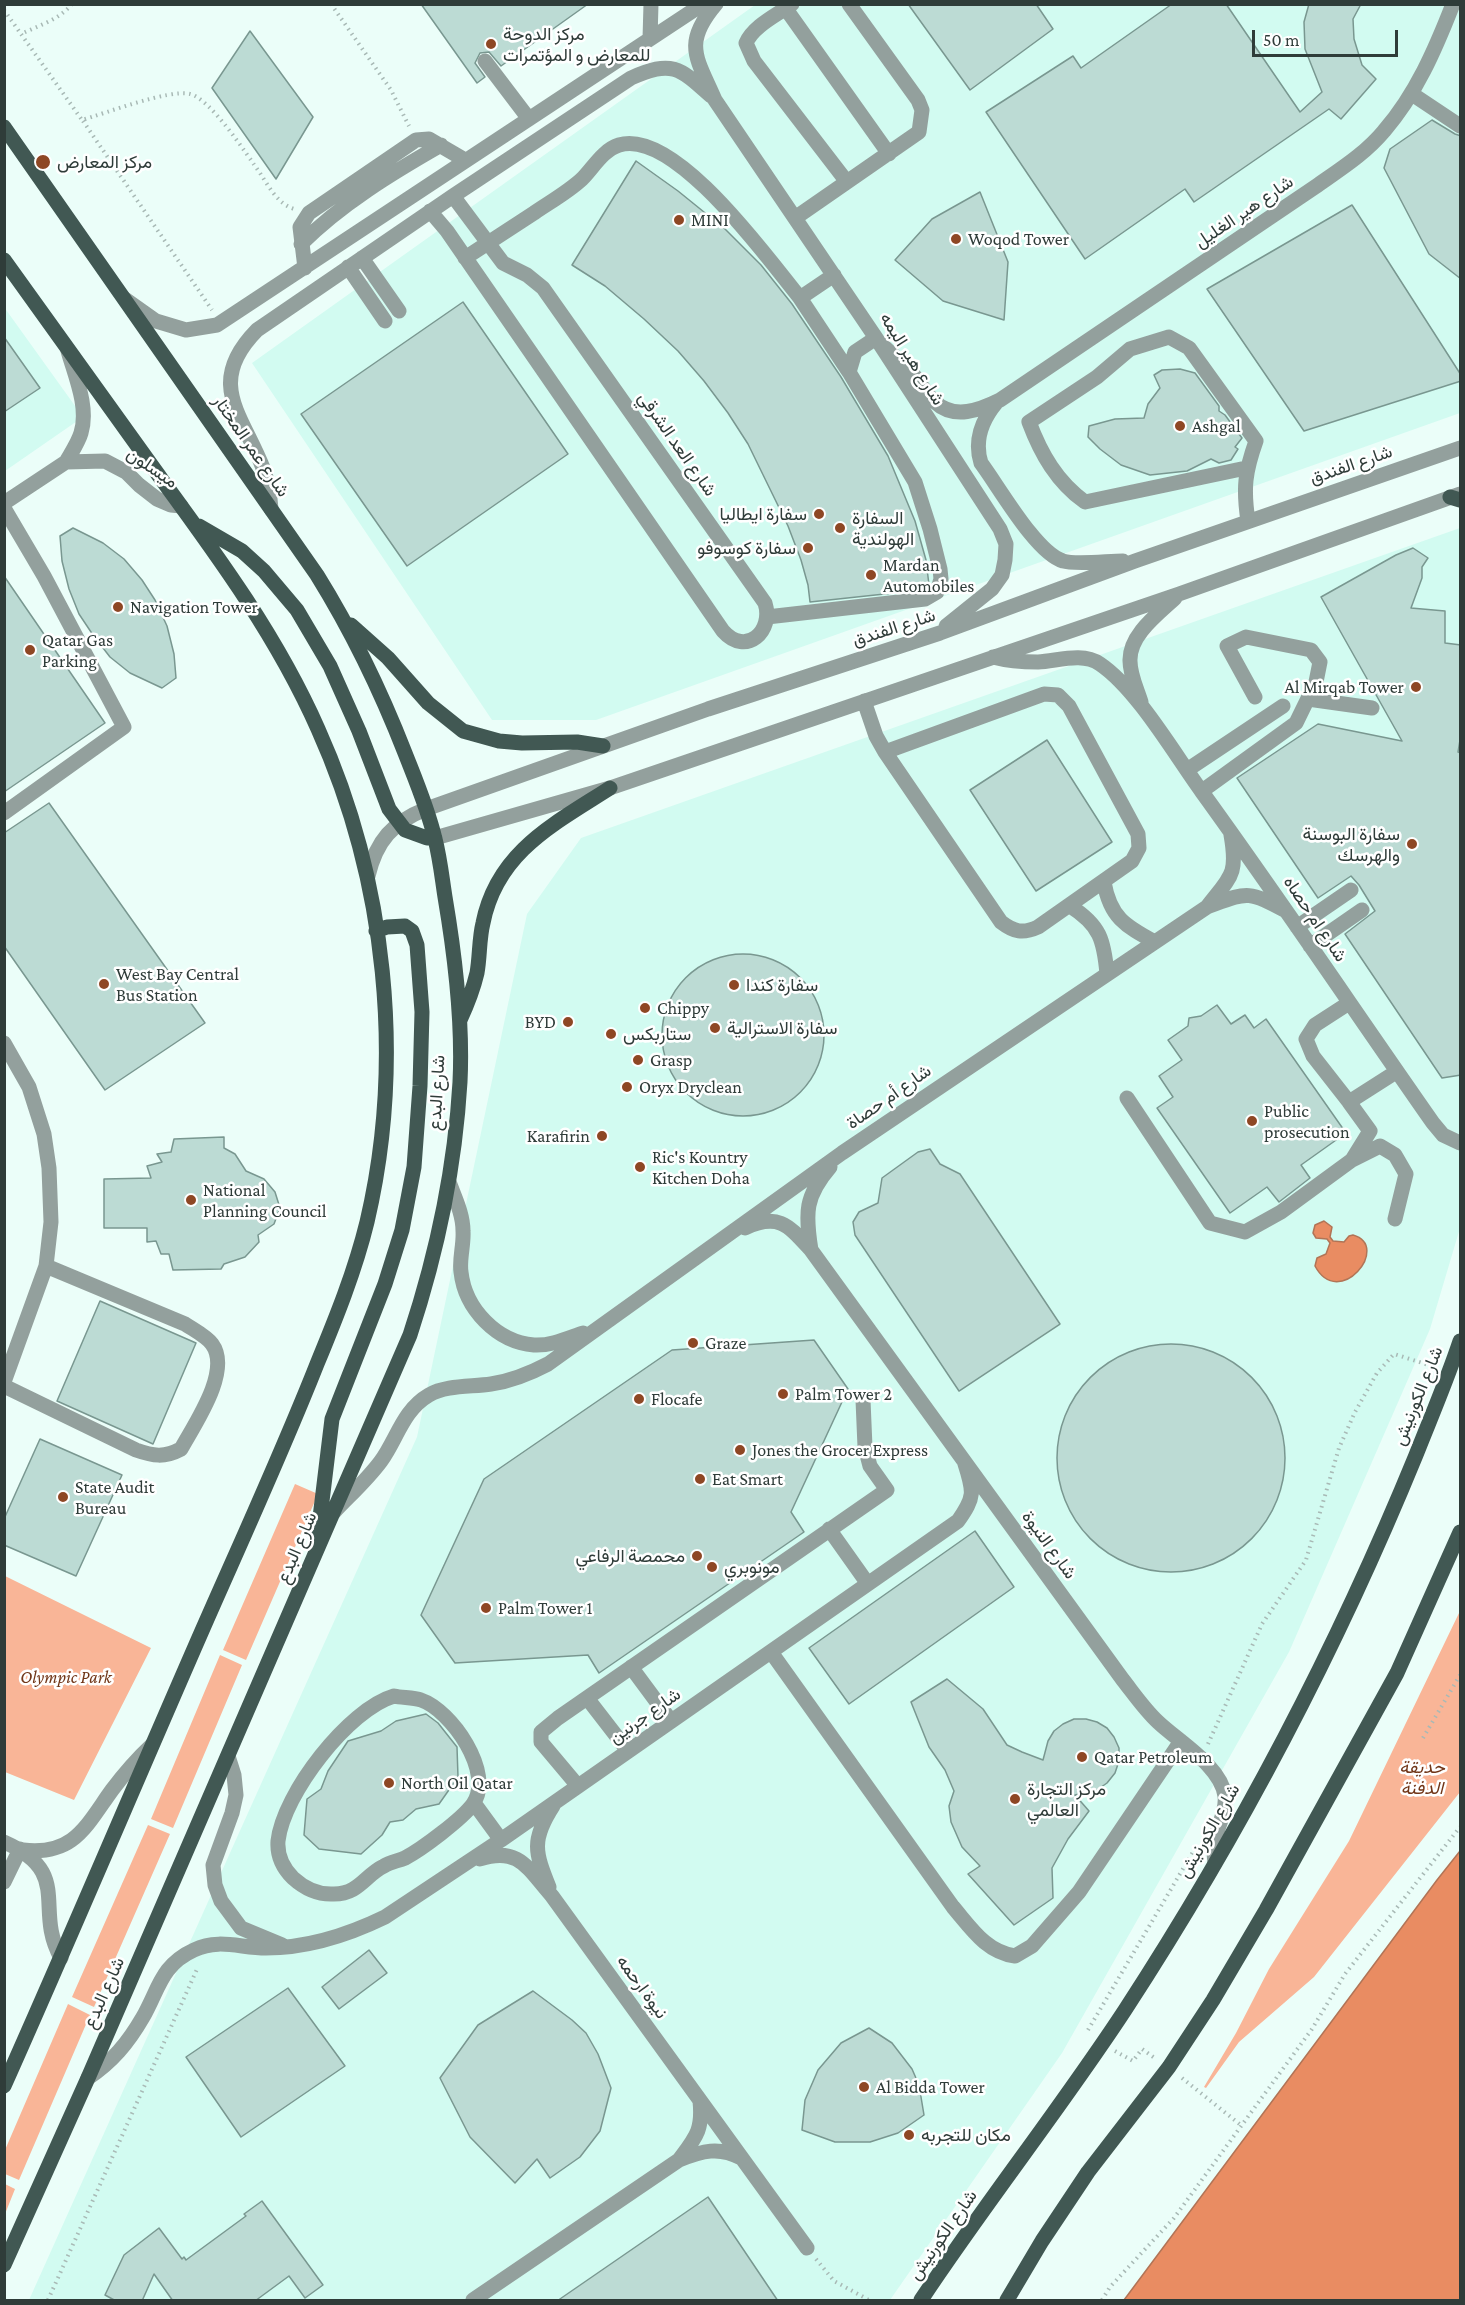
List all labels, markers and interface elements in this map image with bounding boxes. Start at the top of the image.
scale bar [1255,18,1400,56]
place label: مركز الدوحة للمعارض و المؤتمرات [503,23,650,66]
text: 50 m [1263,30,1300,50]
marker: مركز الدوحة للمعارض و المؤتمرات [484,37,498,51]
place label: مركز المعارض [57,151,152,173]
marker: مركز المعارض [34,153,52,171]
street label: شارع هير الغليل [1191,171,1297,253]
place label: MINI [691,209,729,231]
marker: MINI [672,213,686,227]
place label: Woqod Tower [968,228,1069,250]
marker: Woqod Tower [949,232,963,246]
street label: شارع هير اليمه [875,309,949,409]
street label: شارع العد الشرقي [633,388,721,500]
street label: شارع عمر المختار [208,391,294,501]
place label: Ashgal [1192,415,1241,437]
marker: Ashgal [1173,419,1187,433]
street label: شارع الفندق [1307,441,1395,489]
street label: ميسلون [122,443,182,493]
place label: سفارة ايطاليا [720,503,807,525]
marker: سفارة ايطاليا [812,507,826,521]
place label: السفارة الهولندية [852,507,914,550]
marker: السفارة الهولندية [833,521,847,535]
place label: سفارة كوسوفو [697,537,796,559]
marker: سفارة كوسوفو [801,541,815,555]
place label: Mardan Automobiles [883,554,974,596]
marker: Mardan Automobiles [864,568,878,582]
place label: Navigation Tower [130,596,258,618]
marker: Navigation Tower [111,600,125,614]
street label: شارع الفندق [850,604,938,652]
place label: Qatar Gas Parking [42,629,113,672]
marker: Qatar Gas Parking [23,643,37,657]
place label: Al Mirqab Tower [1284,676,1404,698]
marker: Al Mirqab Tower [1409,680,1423,694]
place label: سفارة البوسنة والهرسك [1302,823,1400,866]
marker: سفارة البوسنة والهرسك [1405,837,1419,851]
street label: شارع ام حصاه [1279,872,1351,966]
place label: West Bay Central Bus Station [116,963,239,1006]
place label: سفارة كندا [746,974,818,996]
marker: West Bay Central Bus Station [97,977,111,991]
marker: سفارة كندا [727,978,741,992]
place label: Chippy [657,997,709,1019]
marker: Chippy [638,1001,652,1015]
place label: BYD [525,1011,556,1033]
marker: BYD [561,1015,575,1029]
place label: سفارة الاسترالية [727,1017,837,1039]
marker: سفارة الاسترالية [708,1021,722,1035]
place label: ستاربكس [623,1023,691,1045]
marker: ستاربكس [604,1027,618,1041]
place label: Grasp [650,1049,692,1071]
marker: Grasp [631,1053,645,1067]
street label: شارع البدع [424,1055,450,1131]
street label: شارع أم حصاة [842,1060,936,1134]
place label: Oryx Dryclean [639,1076,742,1098]
marker: Oryx Dryclean [620,1080,634,1094]
place label: Public prosecution [1264,1100,1350,1142]
marker: Public prosecution [1245,1114,1259,1128]
place label: Karafirin [527,1125,590,1147]
marker: Karafirin [595,1129,609,1143]
place label: Ric's Kountry Kitchen Doha [652,1146,750,1188]
marker: Ric's Kountry Kitchen Doha [633,1160,647,1174]
place label: National Planning Council [203,1179,326,1222]
marker: National Planning Council [184,1193,198,1207]
place label: Graze [705,1332,746,1354]
marker: Graze [686,1336,700,1350]
street label: شارع الكورنيش [1388,1343,1448,1449]
place label: Palm Tower 2 [795,1383,892,1405]
marker: Palm Tower 2 [776,1387,790,1401]
place label: Flocafe [651,1388,703,1410]
marker: Flocafe [632,1392,646,1406]
place label: Jones the Grocer Express [752,1439,928,1461]
marker: Jones the Grocer Express [733,1443,747,1457]
place label: Eat Smart [712,1468,783,1490]
marker: Eat Smart [693,1472,707,1486]
place label: State Audit Bureau [75,1476,154,1518]
marker: State Audit Bureau [56,1490,70,1504]
street label: شارع النيوة [1017,1507,1081,1583]
street label: شارع البدع [272,1509,322,1587]
place label: محمصة الرفاعي [576,1545,685,1567]
marker: محمصة الرفاعي [690,1549,704,1563]
place label: مونوبري [724,1556,780,1578]
marker: مونوبري [705,1560,719,1574]
place label: Palm Tower 1 [498,1597,592,1619]
marker: Palm Tower 1 [479,1601,493,1615]
park label: Olympic Park [20,1666,112,1688]
street label: شارع جرنين [605,1683,685,1749]
place label: Qatar Petroleum [1094,1746,1213,1768]
marker: Qatar Petroleum [1075,1750,1089,1764]
park label: حديقة الدفنة [1399,1756,1445,1798]
place label: North Oil Qatar [401,1772,513,1794]
marker: North Oil Qatar [382,1776,396,1790]
place label: مركز التجارة العالمي [1027,1778,1106,1820]
street label: شارع الكورنيش [1173,1780,1245,1882]
marker: مركز التجارة العالمي [1008,1792,1022,1806]
street label: نيوة ارحمه [612,1951,672,2023]
street label: شارع البدع [79,1954,129,2032]
place label: Al Bidda Tower [876,2076,985,2098]
marker: Al Bidda Tower [857,2080,871,2094]
place label: مكان للتجربه [921,2124,1011,2146]
marker: مكان للتجربه [902,2128,916,2142]
street label: شارع الكورنيش [904,2186,982,2284]

